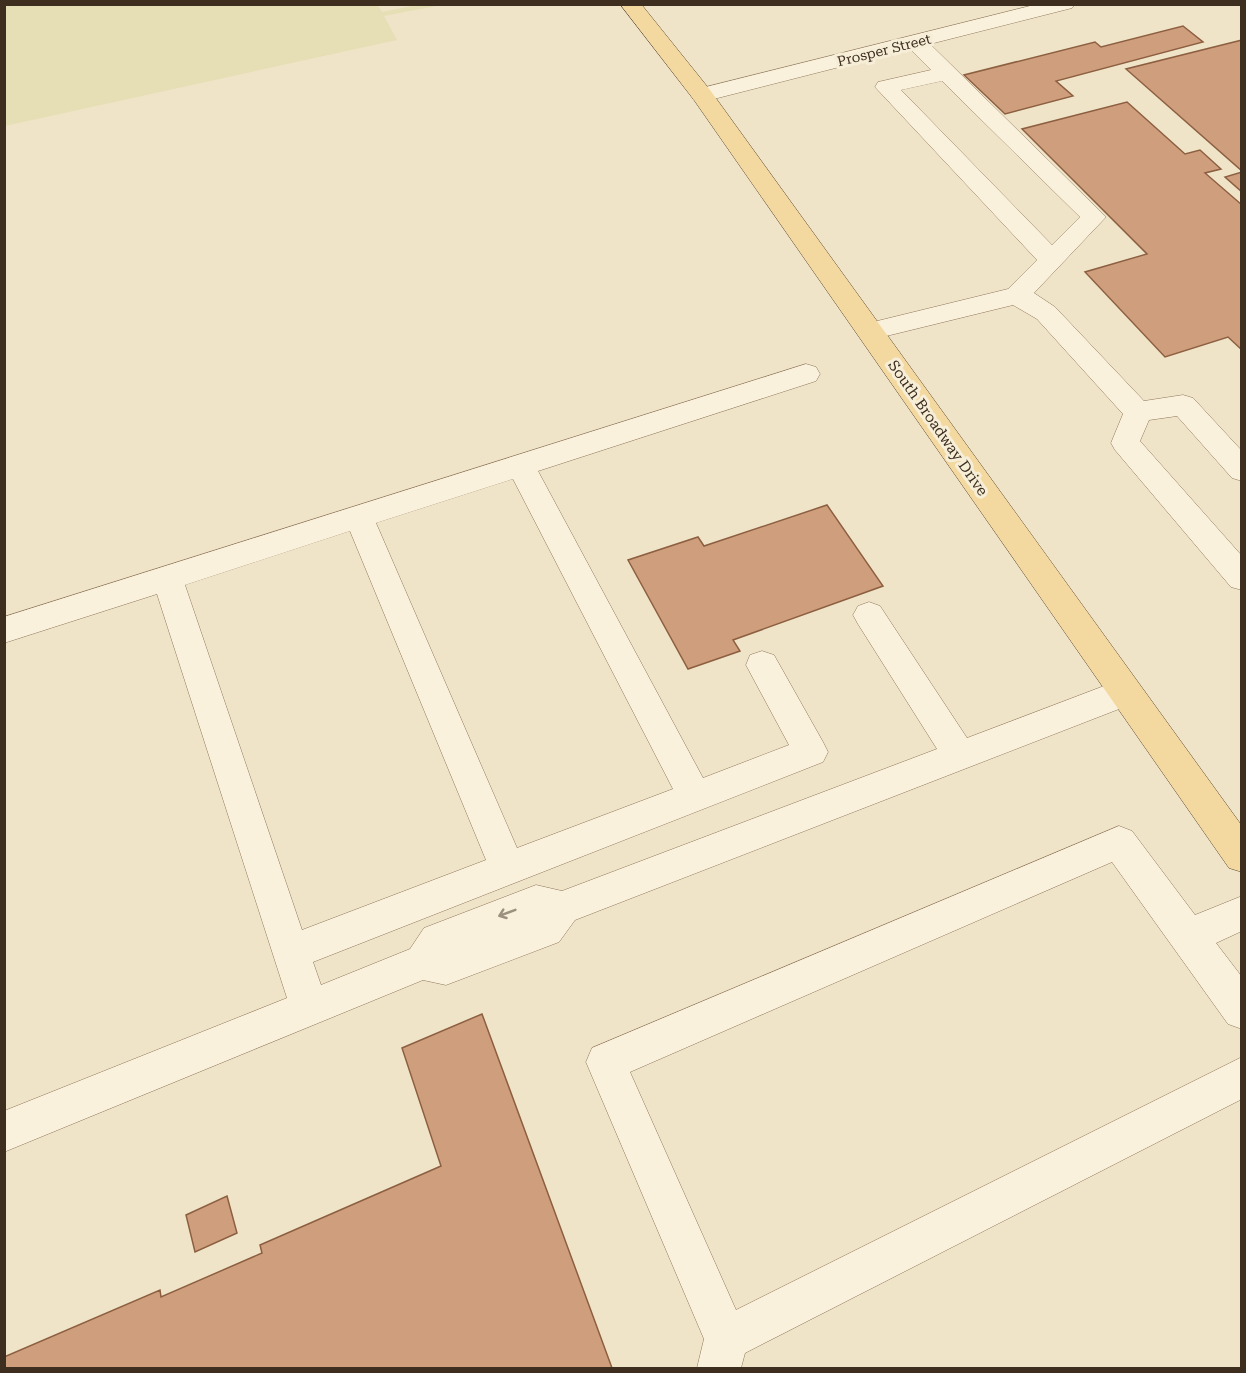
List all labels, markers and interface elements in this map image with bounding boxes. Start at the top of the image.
street label: Prosper Street [835,31,933,69]
street label: South Broadway Drive [884,357,992,499]
one-way arrow [498,909,517,920]

